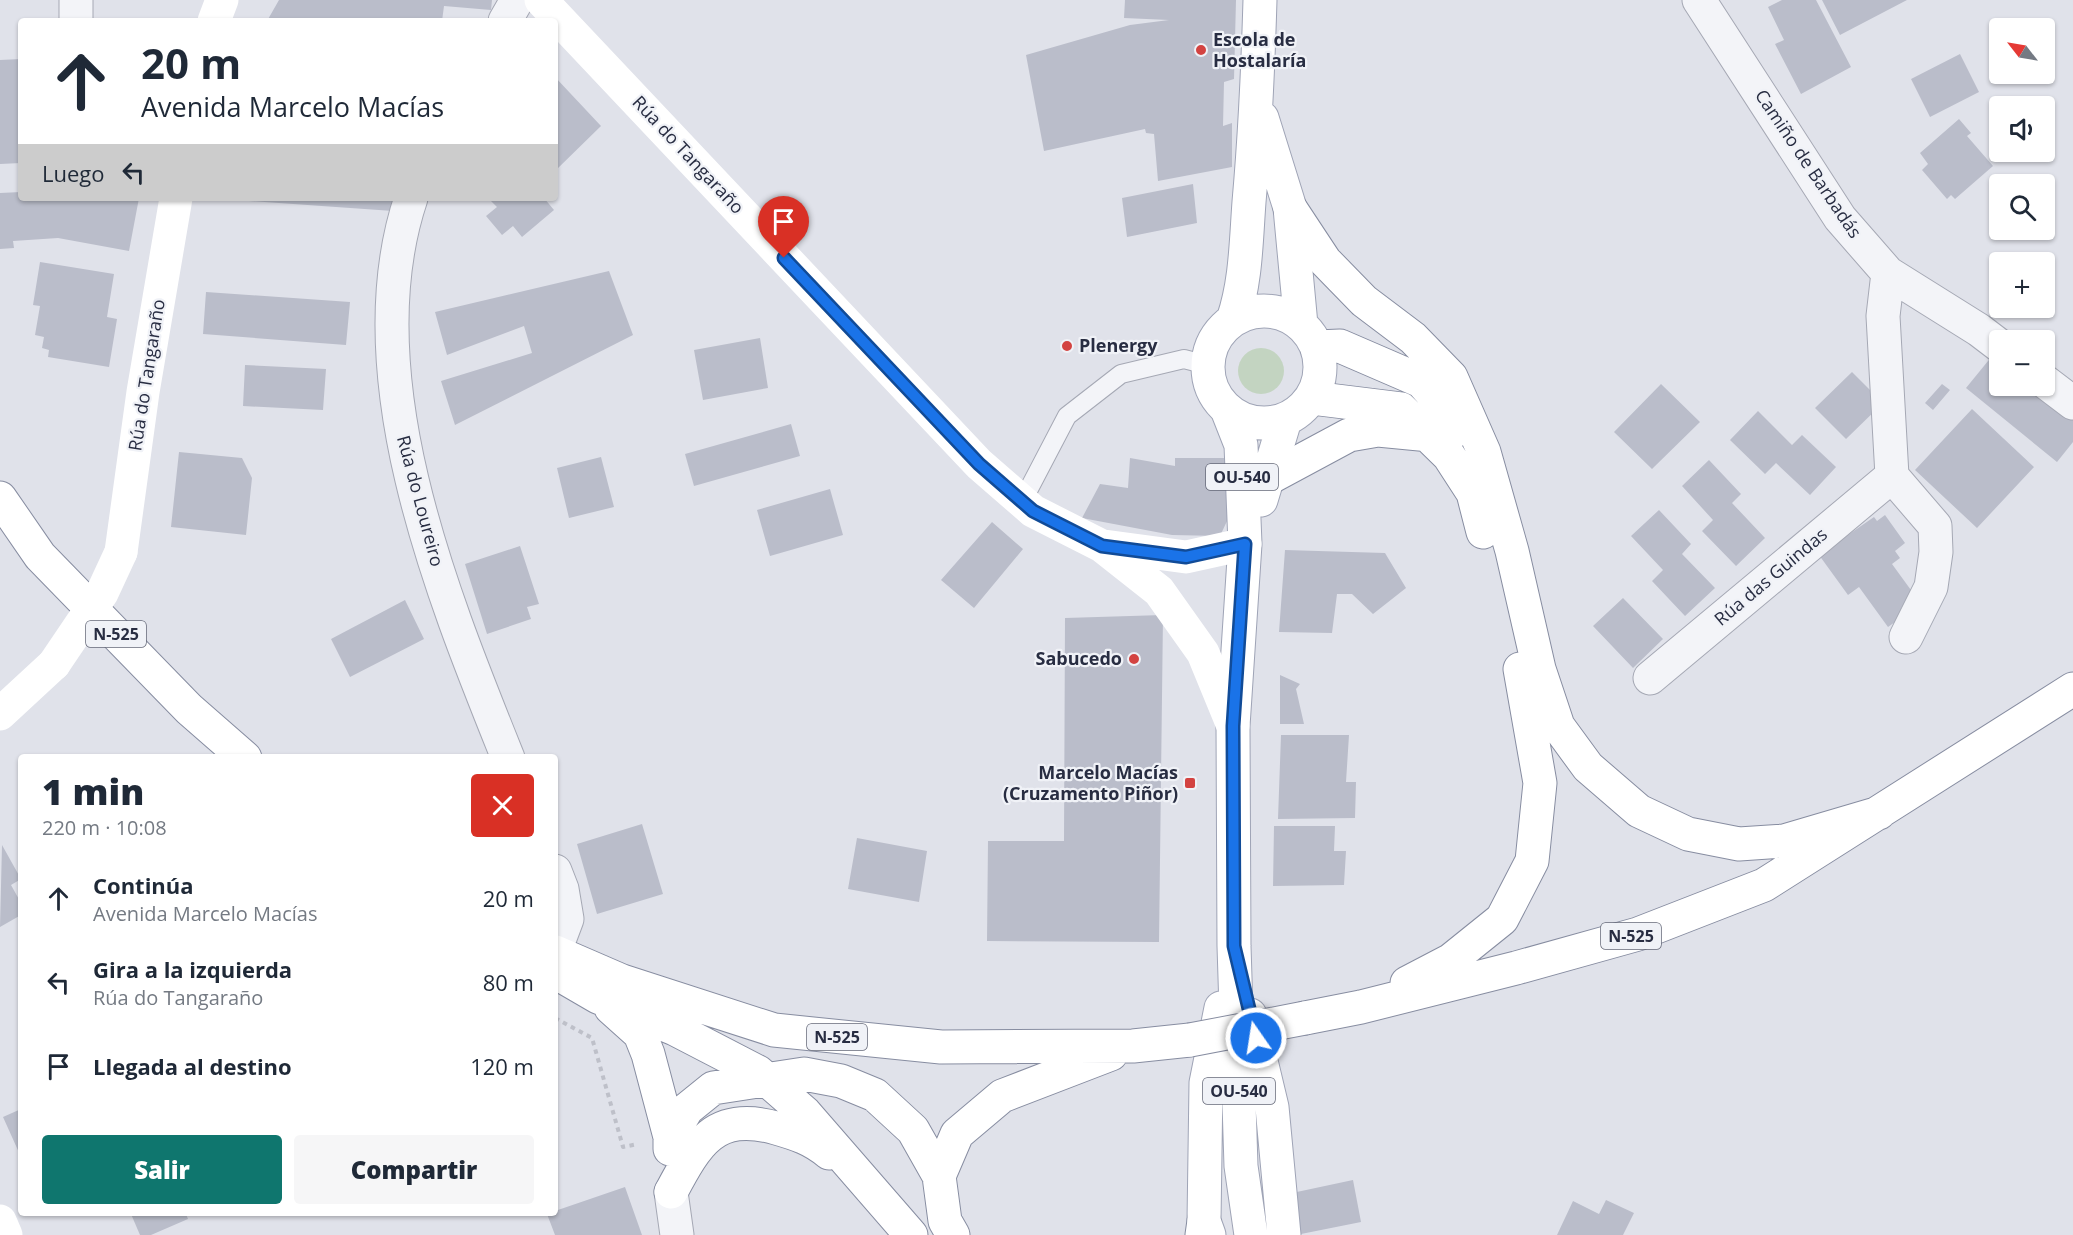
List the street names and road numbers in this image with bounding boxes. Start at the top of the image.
street label: Camiño de Barbadás [1750,84,1868,242]
street label: Rúa do Tangaraño [628,90,750,219]
street label: Rúa do Tangaraño [122,297,170,452]
street label: Rúa do Loureiro [392,433,450,569]
road number: OU-540 [1206,464,1278,490]
street label: Rúa das Guindas [1709,522,1832,631]
road number: N-525 [86,621,146,647]
road number: N-525 [1601,923,1661,949]
road number: N-525 [807,1024,867,1050]
road number: OU-540 [1203,1078,1275,1104]

